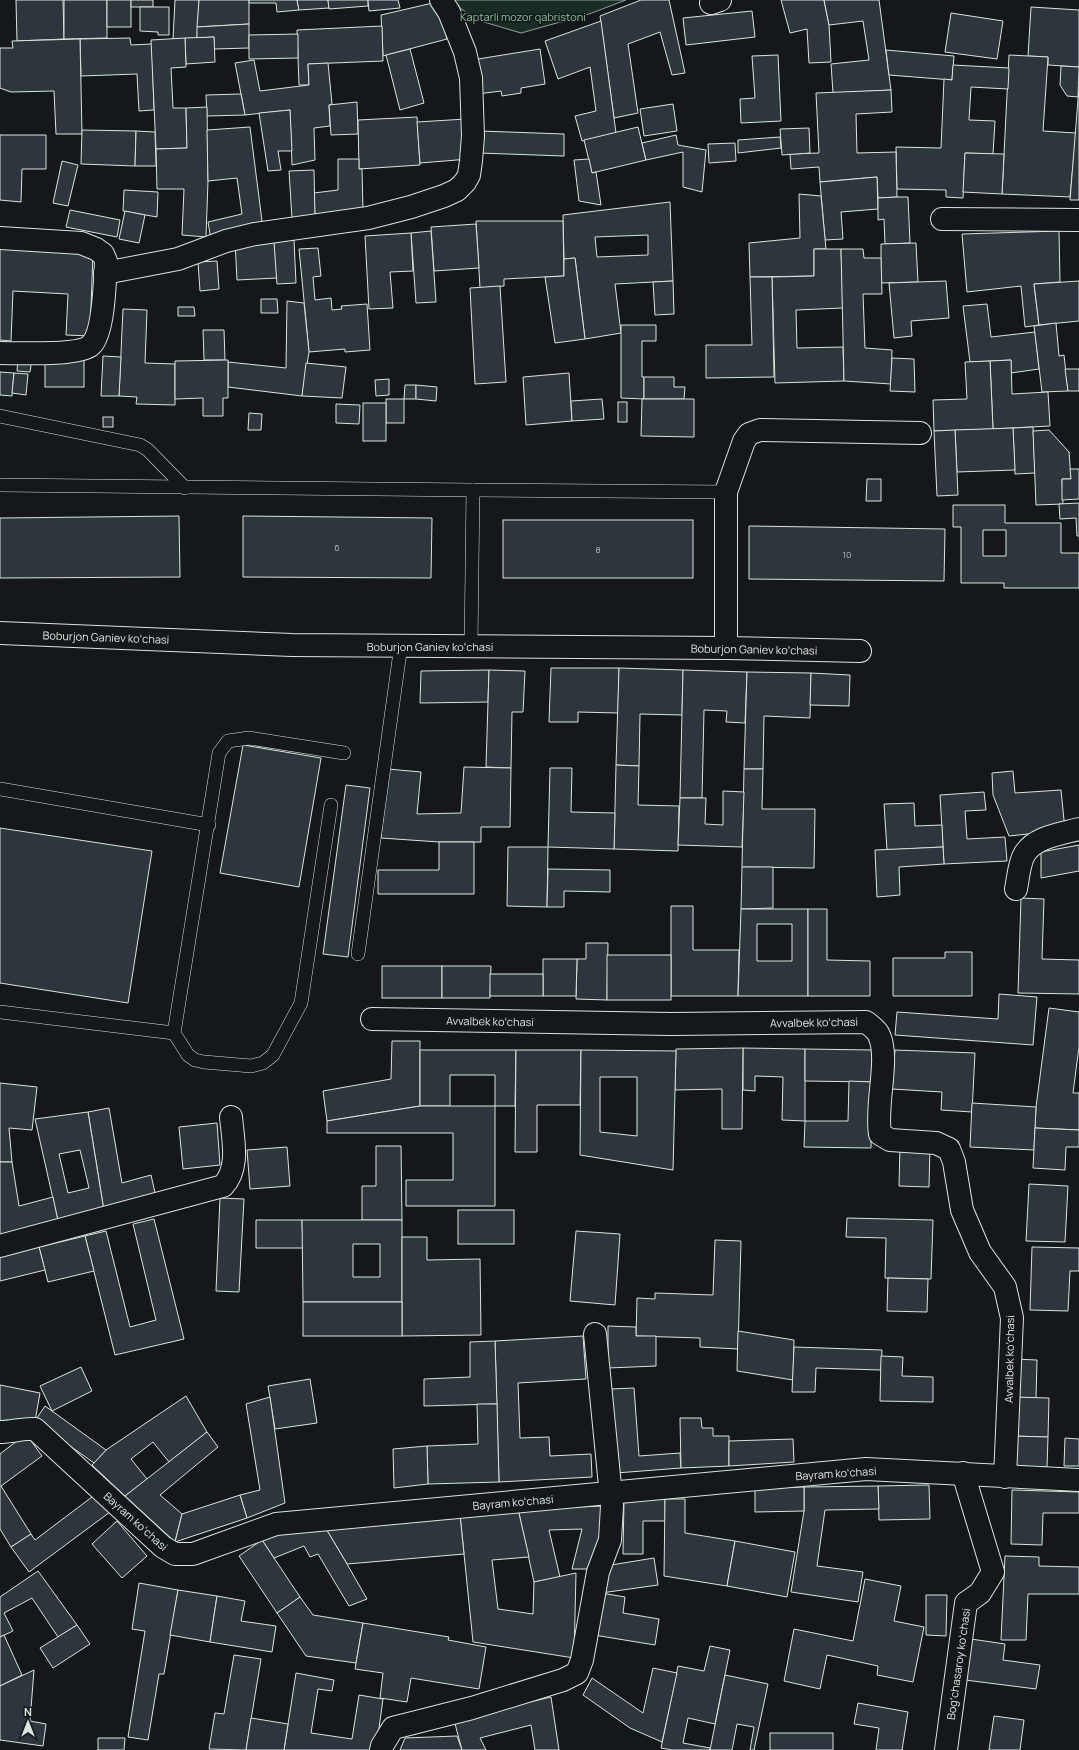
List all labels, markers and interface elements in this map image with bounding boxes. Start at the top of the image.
park label: Kaptarli mozor qabristoni [460,9,586,24]
house number: 6 [334,541,340,554]
house number: 8 [595,543,601,556]
house number: 10 [843,548,852,561]
street label: Boburjon Ganiev koʻchasi [42,627,170,647]
street label: Boburjon Ganiev koʻchasi [367,639,493,654]
street label: Boburjon Ganiev koʻchasi [691,640,817,658]
street label: Avvalbek koʻchasi [446,1013,534,1029]
street label: Avvalbek koʻchasi [770,1014,858,1030]
street label: Avvalbek koʻchasi [1001,1315,1017,1403]
street label: Bayram koʻchasi [795,1463,877,1483]
street label: Bayram koʻchasi [101,1488,171,1554]
street label: Bayram koʻchasi [472,1491,554,1513]
street label: Bogʻchasaroy koʻchasi [943,1607,973,1721]
north arrow [8,1702,48,1742]
text: N [24,1704,32,1719]

